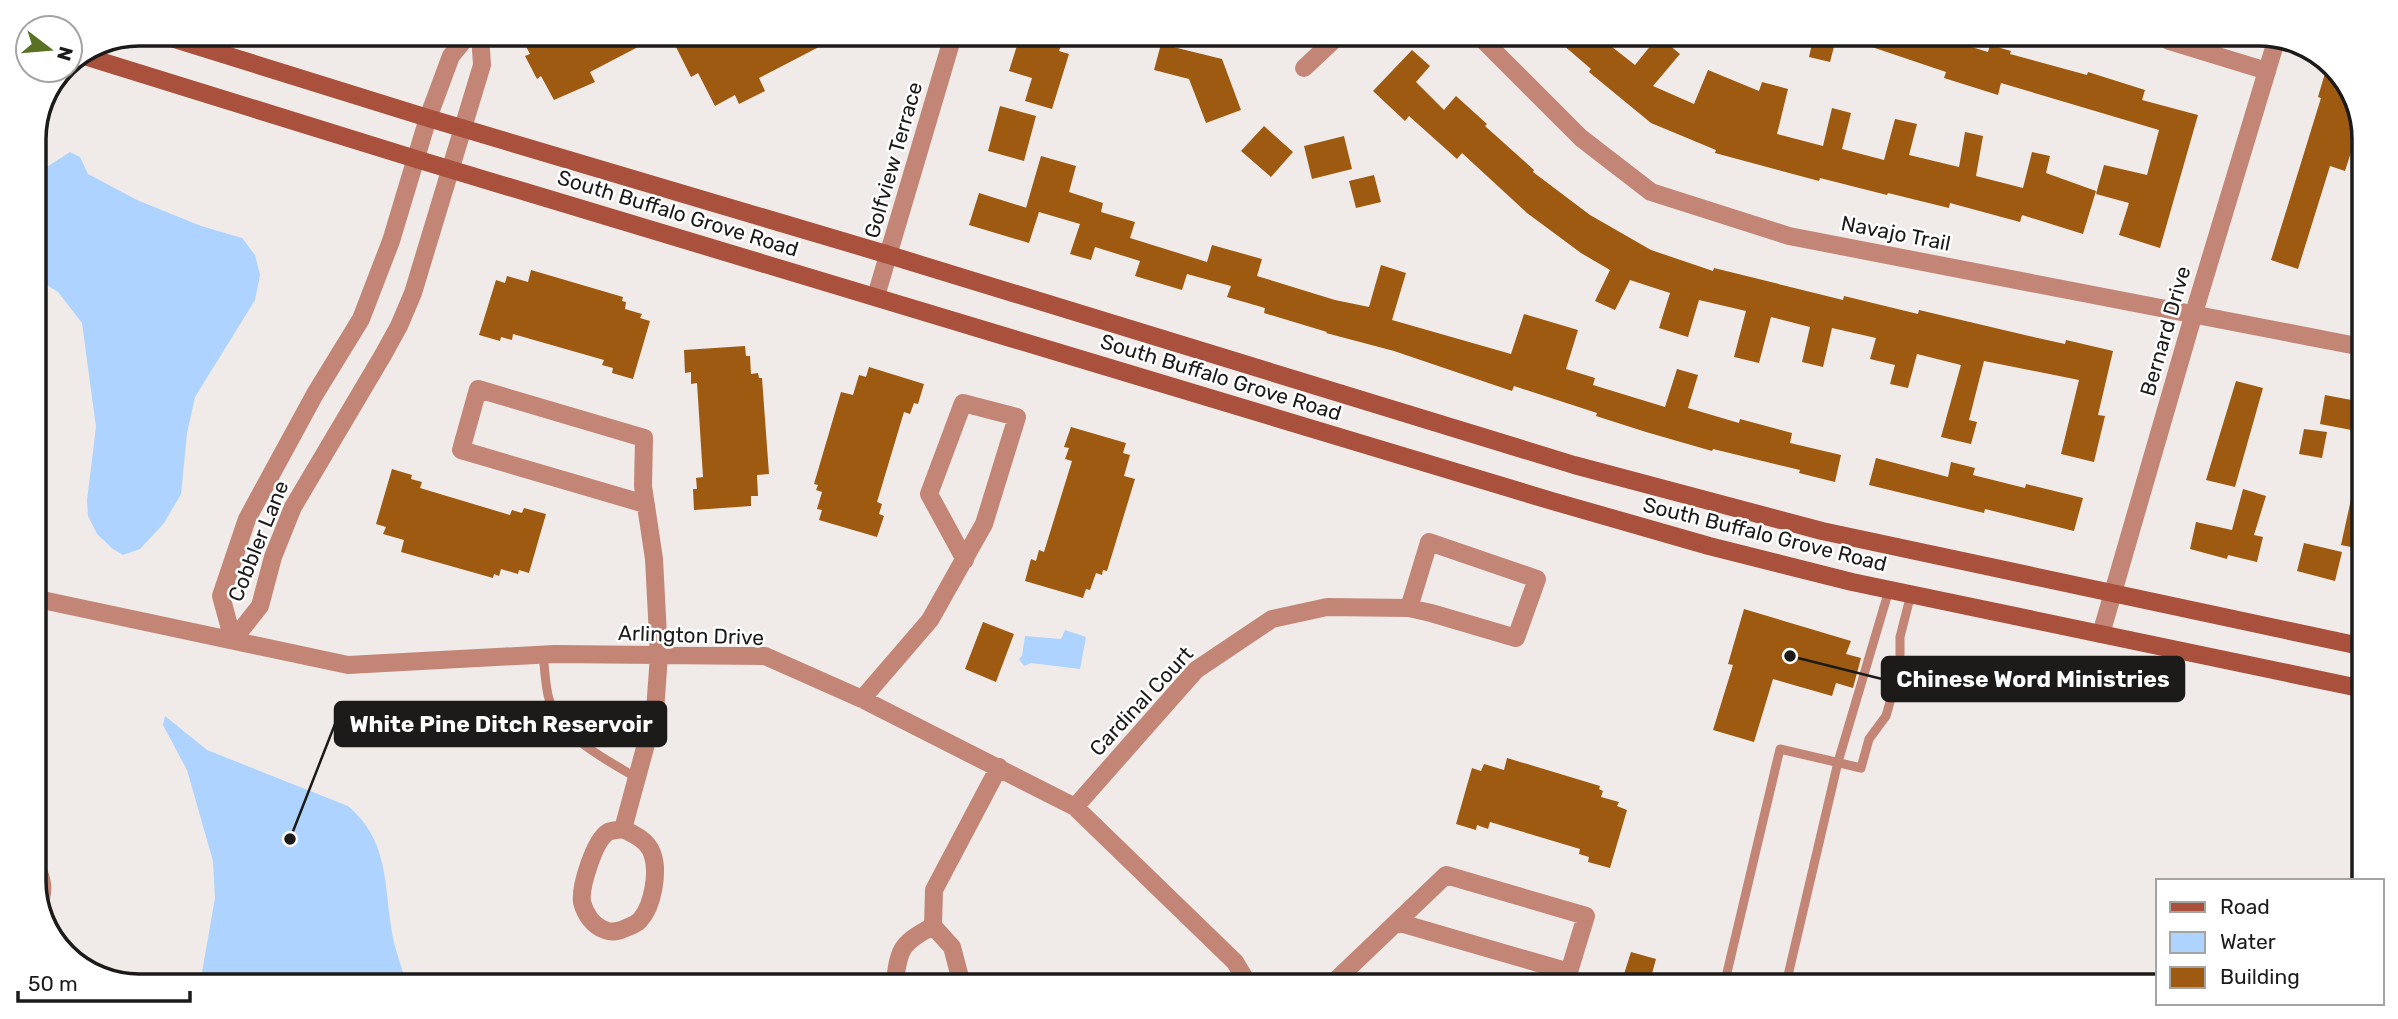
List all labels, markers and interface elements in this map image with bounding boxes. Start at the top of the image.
north arrow [14,14,84,84]
text: N [52,44,78,63]
street label: Golfview Terrace [859,79,927,241]
street label: South Buffalo Grove Road [555,164,801,262]
street label: Navajo Trail [1839,210,1953,256]
street label: Bernard Drive [2135,263,2195,399]
street label: South Buffalo Grove Road [1098,328,1344,426]
street label: Cobbler Lane [222,477,294,605]
street label: South Buffalo Grove Road [1640,492,1890,576]
street label: Arlington Drive [618,620,764,650]
street label: Cardinal Court [1084,641,1198,761]
callout: Chinese Word Ministries [1882,657,2184,701]
text: Chinese Word Ministries [1896,665,2170,693]
callout: White Pine Ditch Reservoir [335,702,666,746]
text: White Pine Ditch Reservoir [349,710,653,738]
legend [2156,879,2384,1005]
text: Road [2220,894,2270,919]
text: Water [2220,929,2276,954]
scale bar [18,960,189,1004]
text: Building [2220,964,2300,989]
text: 50 m [28,971,78,996]

